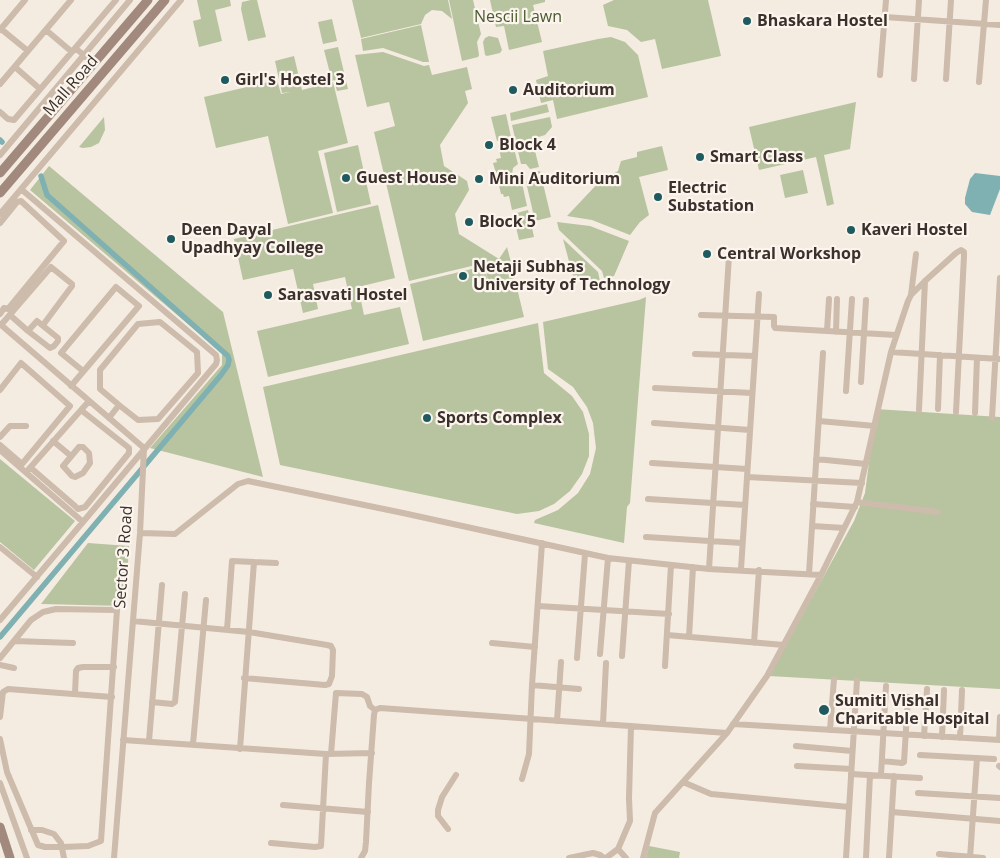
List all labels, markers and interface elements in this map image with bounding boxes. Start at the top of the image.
park label: Nescii Lawn [474,7,562,27]
place label: Bhaskara Hostel [757,11,888,31]
marker: Bhaskara Hostel [741,15,753,27]
street label: Mall Road [40,52,102,120]
place label: Girl's Hostel 3 [235,70,345,90]
marker: Girl's Hostel 3 [219,74,231,86]
place label: Auditorium [523,80,615,100]
marker: Auditorium [507,84,519,96]
place label: Block 4 [499,135,556,155]
marker: Block 4 [483,139,495,151]
place label: Smart Class [710,147,803,167]
marker: Smart Class [694,151,706,163]
place label: Guest House [356,168,457,188]
place label: Mini Auditorium [489,169,620,189]
marker: Guest House [340,172,352,184]
marker: Mini Auditorium [473,173,485,185]
place label: Electric Substation [668,178,754,216]
marker: Electric Substation [652,191,664,203]
place label: Block 5 [479,212,536,232]
marker: Block 5 [463,216,475,228]
place label: Deen Dayal Upadhyay College [181,220,323,258]
place label: Kaveri Hostel [861,220,968,240]
marker: Kaveri Hostel [845,224,857,236]
marker: Deen Dayal Upadhyay College [165,233,177,245]
place label: Central Workshop [717,244,861,264]
marker: Central Workshop [701,248,713,260]
place label: Netaji Subhas University of Technology [473,257,670,295]
marker: Netaji Subhas University of Technology [457,270,469,282]
place label: Sarasvati Hostel [278,285,407,305]
marker: Sarasvati Hostel [262,289,274,301]
place label: Sports Complex [437,408,562,428]
marker: Sports Complex [421,412,433,424]
street label: Sector 3 Road [111,505,137,609]
place label: Sumiti Vishal Charitable Hospital [835,691,989,729]
marker: Sumiti Vishal Charitable Hospital [817,703,831,717]

